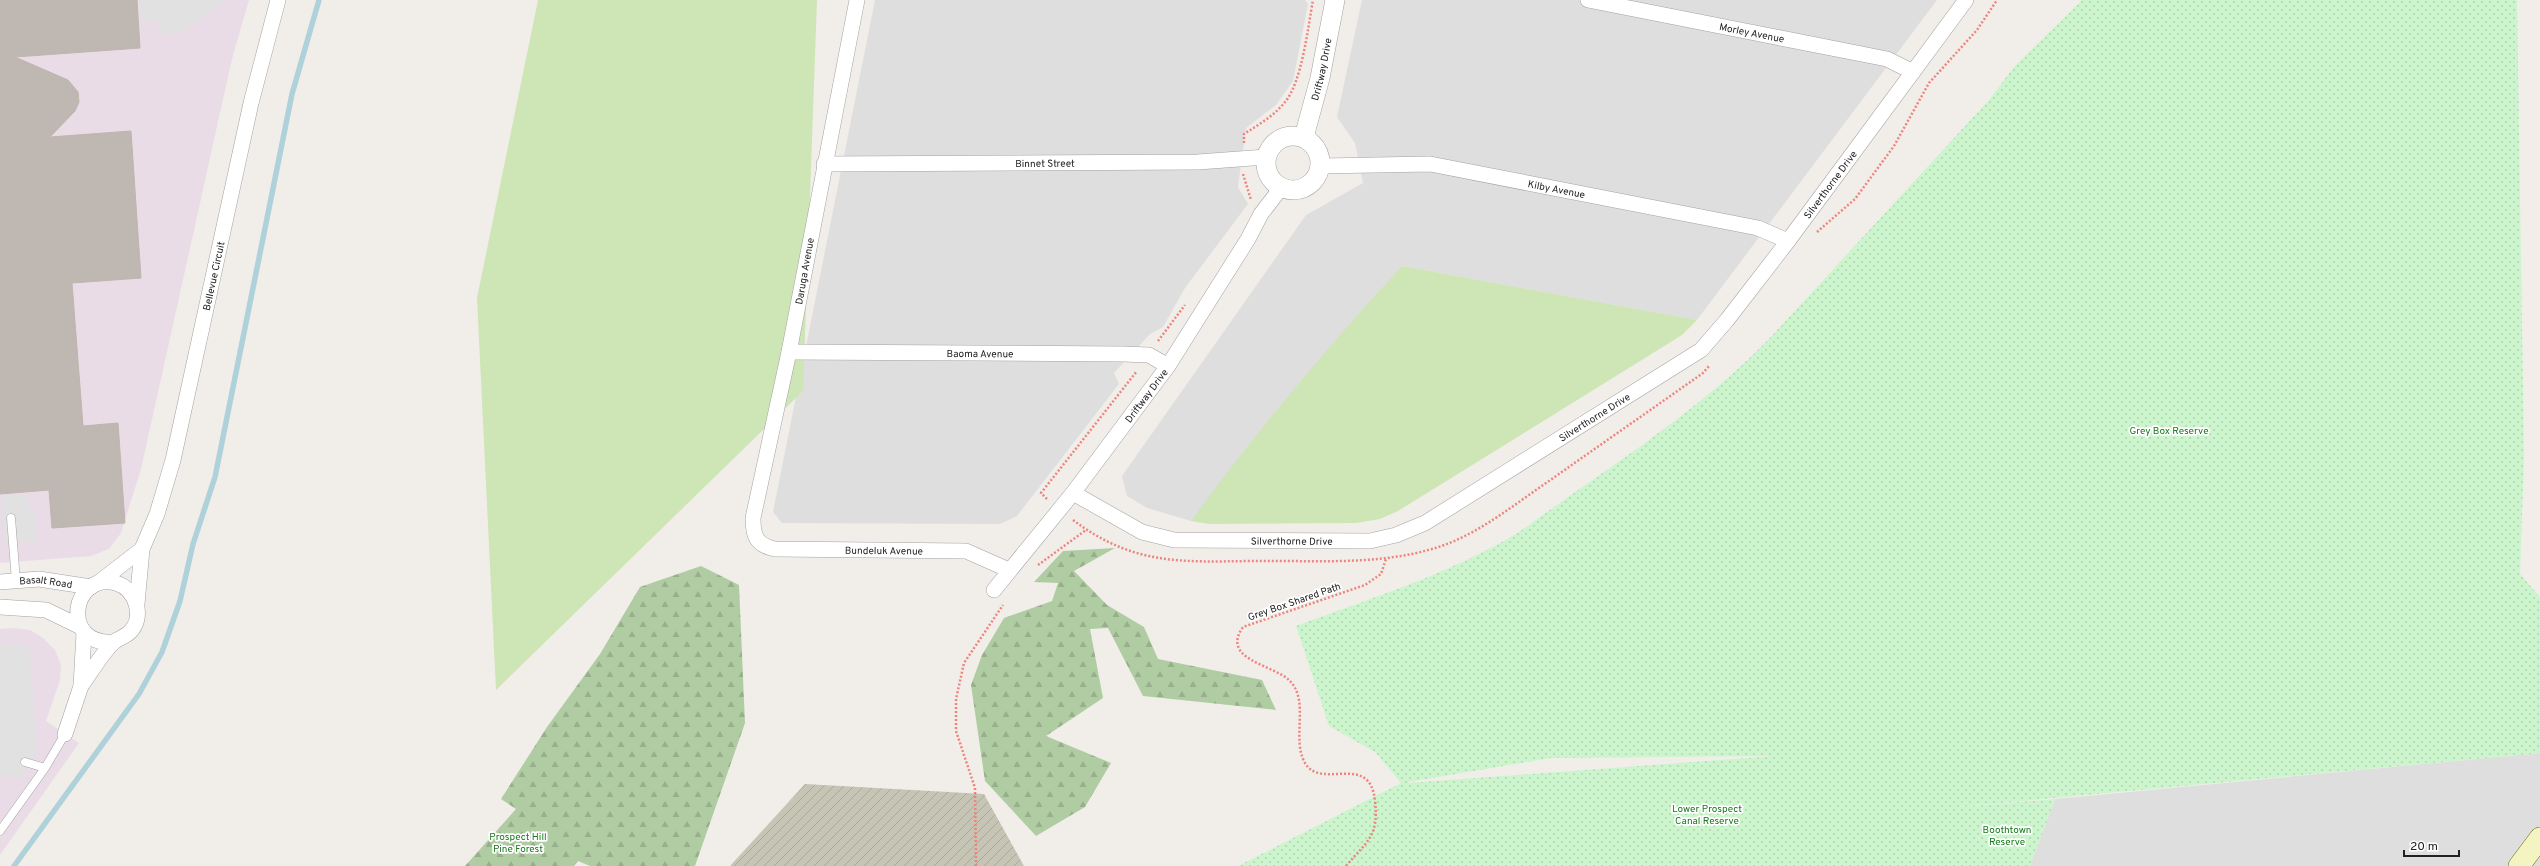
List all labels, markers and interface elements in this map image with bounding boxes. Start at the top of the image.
street label: Morley Avenue [1718,21,1785,47]
street label: Driftway Drive [1309,37,1336,102]
street label: Silverthorne Drive [1802,148,1861,222]
street label: Binnet Street [1015,158,1075,171]
street label: Kilby Avenue [1527,178,1586,202]
street label: Daruga Avenue [793,237,818,306]
street label: Bellevue Circuit [201,240,229,312]
street label: Baoma Avenue [947,348,1013,361]
street label: Driftway Drive [1123,367,1172,426]
street label: Silverthorne Drive [1557,391,1633,445]
park label: Grey Box Reserve [2129,425,2209,438]
street label: Silverthorne Drive [1251,535,1333,549]
street label: Bundeluk Avenue [845,545,923,559]
street label: Basalt Road [19,574,73,592]
street label: Grey Box Shared Path [1246,580,1343,624]
park label: Lower Prospect Canal Reserve [1672,803,1742,828]
park label: Boothtown Reserve [1983,824,2031,849]
park label: Prospect Hill Pine Forest [489,831,547,856]
scale bar [2404,832,2459,858]
text: 20 m [2410,839,2438,855]

